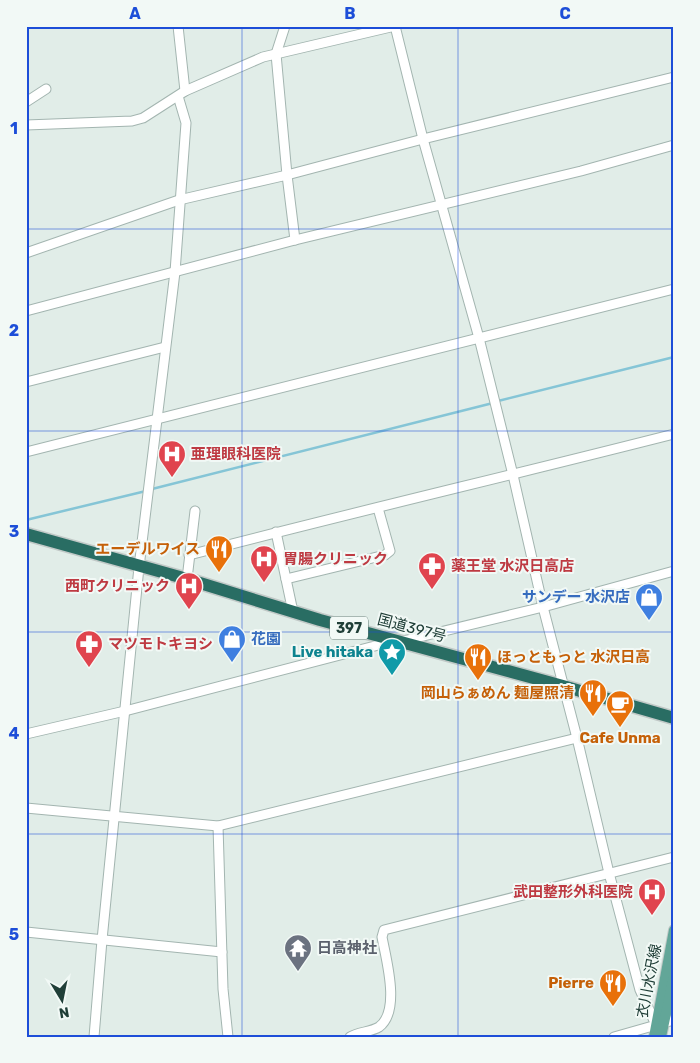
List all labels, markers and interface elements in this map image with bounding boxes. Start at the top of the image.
text: A [129,4,141,23]
text: B [344,4,356,23]
text: C [559,4,571,23]
text: 1 [10,119,18,138]
text: 2 [9,321,19,340]
hospital icon: 亜理眼科医院 [157,439,187,478]
place label: 亜理眼科医院 [191,445,281,463]
text: 3 [9,522,19,541]
restaurant icon: エーデルワイス [204,534,234,573]
place label: エーデルワイス [95,540,200,558]
hospital icon: 胃腸クリニック [249,544,279,583]
place label: 胃腸クリニック [283,550,388,568]
pharmacy icon: 薬王堂 水沢日高店 [417,551,447,590]
place label: 薬王堂 水沢日高店 [451,557,574,575]
hospital icon: 西町クリニック [174,571,204,610]
place label: 西町クリニック [65,577,170,595]
shop icon: サンデー 水沢店 [634,582,664,621]
place label: サンデー 水沢店 [522,588,630,606]
street label: 国道397号 [376,610,448,646]
road number: 397 [330,616,368,640]
shop icon: 花園 [217,624,247,663]
pharmacy icon: マツモトキヨシ [74,629,104,668]
place label: 花園 [251,630,281,648]
place label: マツモトキヨシ [108,635,213,653]
place icon: Live hitaka [377,637,407,676]
restaurant icon: ほっともっと 水沢日高 [463,642,493,681]
place label: Live hitaka [292,643,373,661]
place label: ほっともっと 水沢日高 [497,648,650,666]
restaurant icon: 岡山らぁめん 麺屋照清 [578,678,608,717]
place label: 岡山らぁめん 麺屋照清 [421,684,574,702]
cafe icon: Cafe Unma [605,689,635,728]
text: 4 [9,724,20,743]
place label: Cafe Unma [579,729,661,747]
hospital icon: 武田整形外科医院 [637,877,667,916]
place label: 武田整形外科医院 [513,883,633,901]
text: 5 [9,925,19,944]
temple icon: 日高神社 [283,933,313,972]
place label: 日高神社 [317,939,377,957]
street label: 衣川水沢線 [633,942,665,1020]
restaurant icon: Pierre [598,968,628,1007]
place label: Pierre [548,974,594,992]
north arrow [38,976,88,1026]
text: N [58,1003,71,1022]

